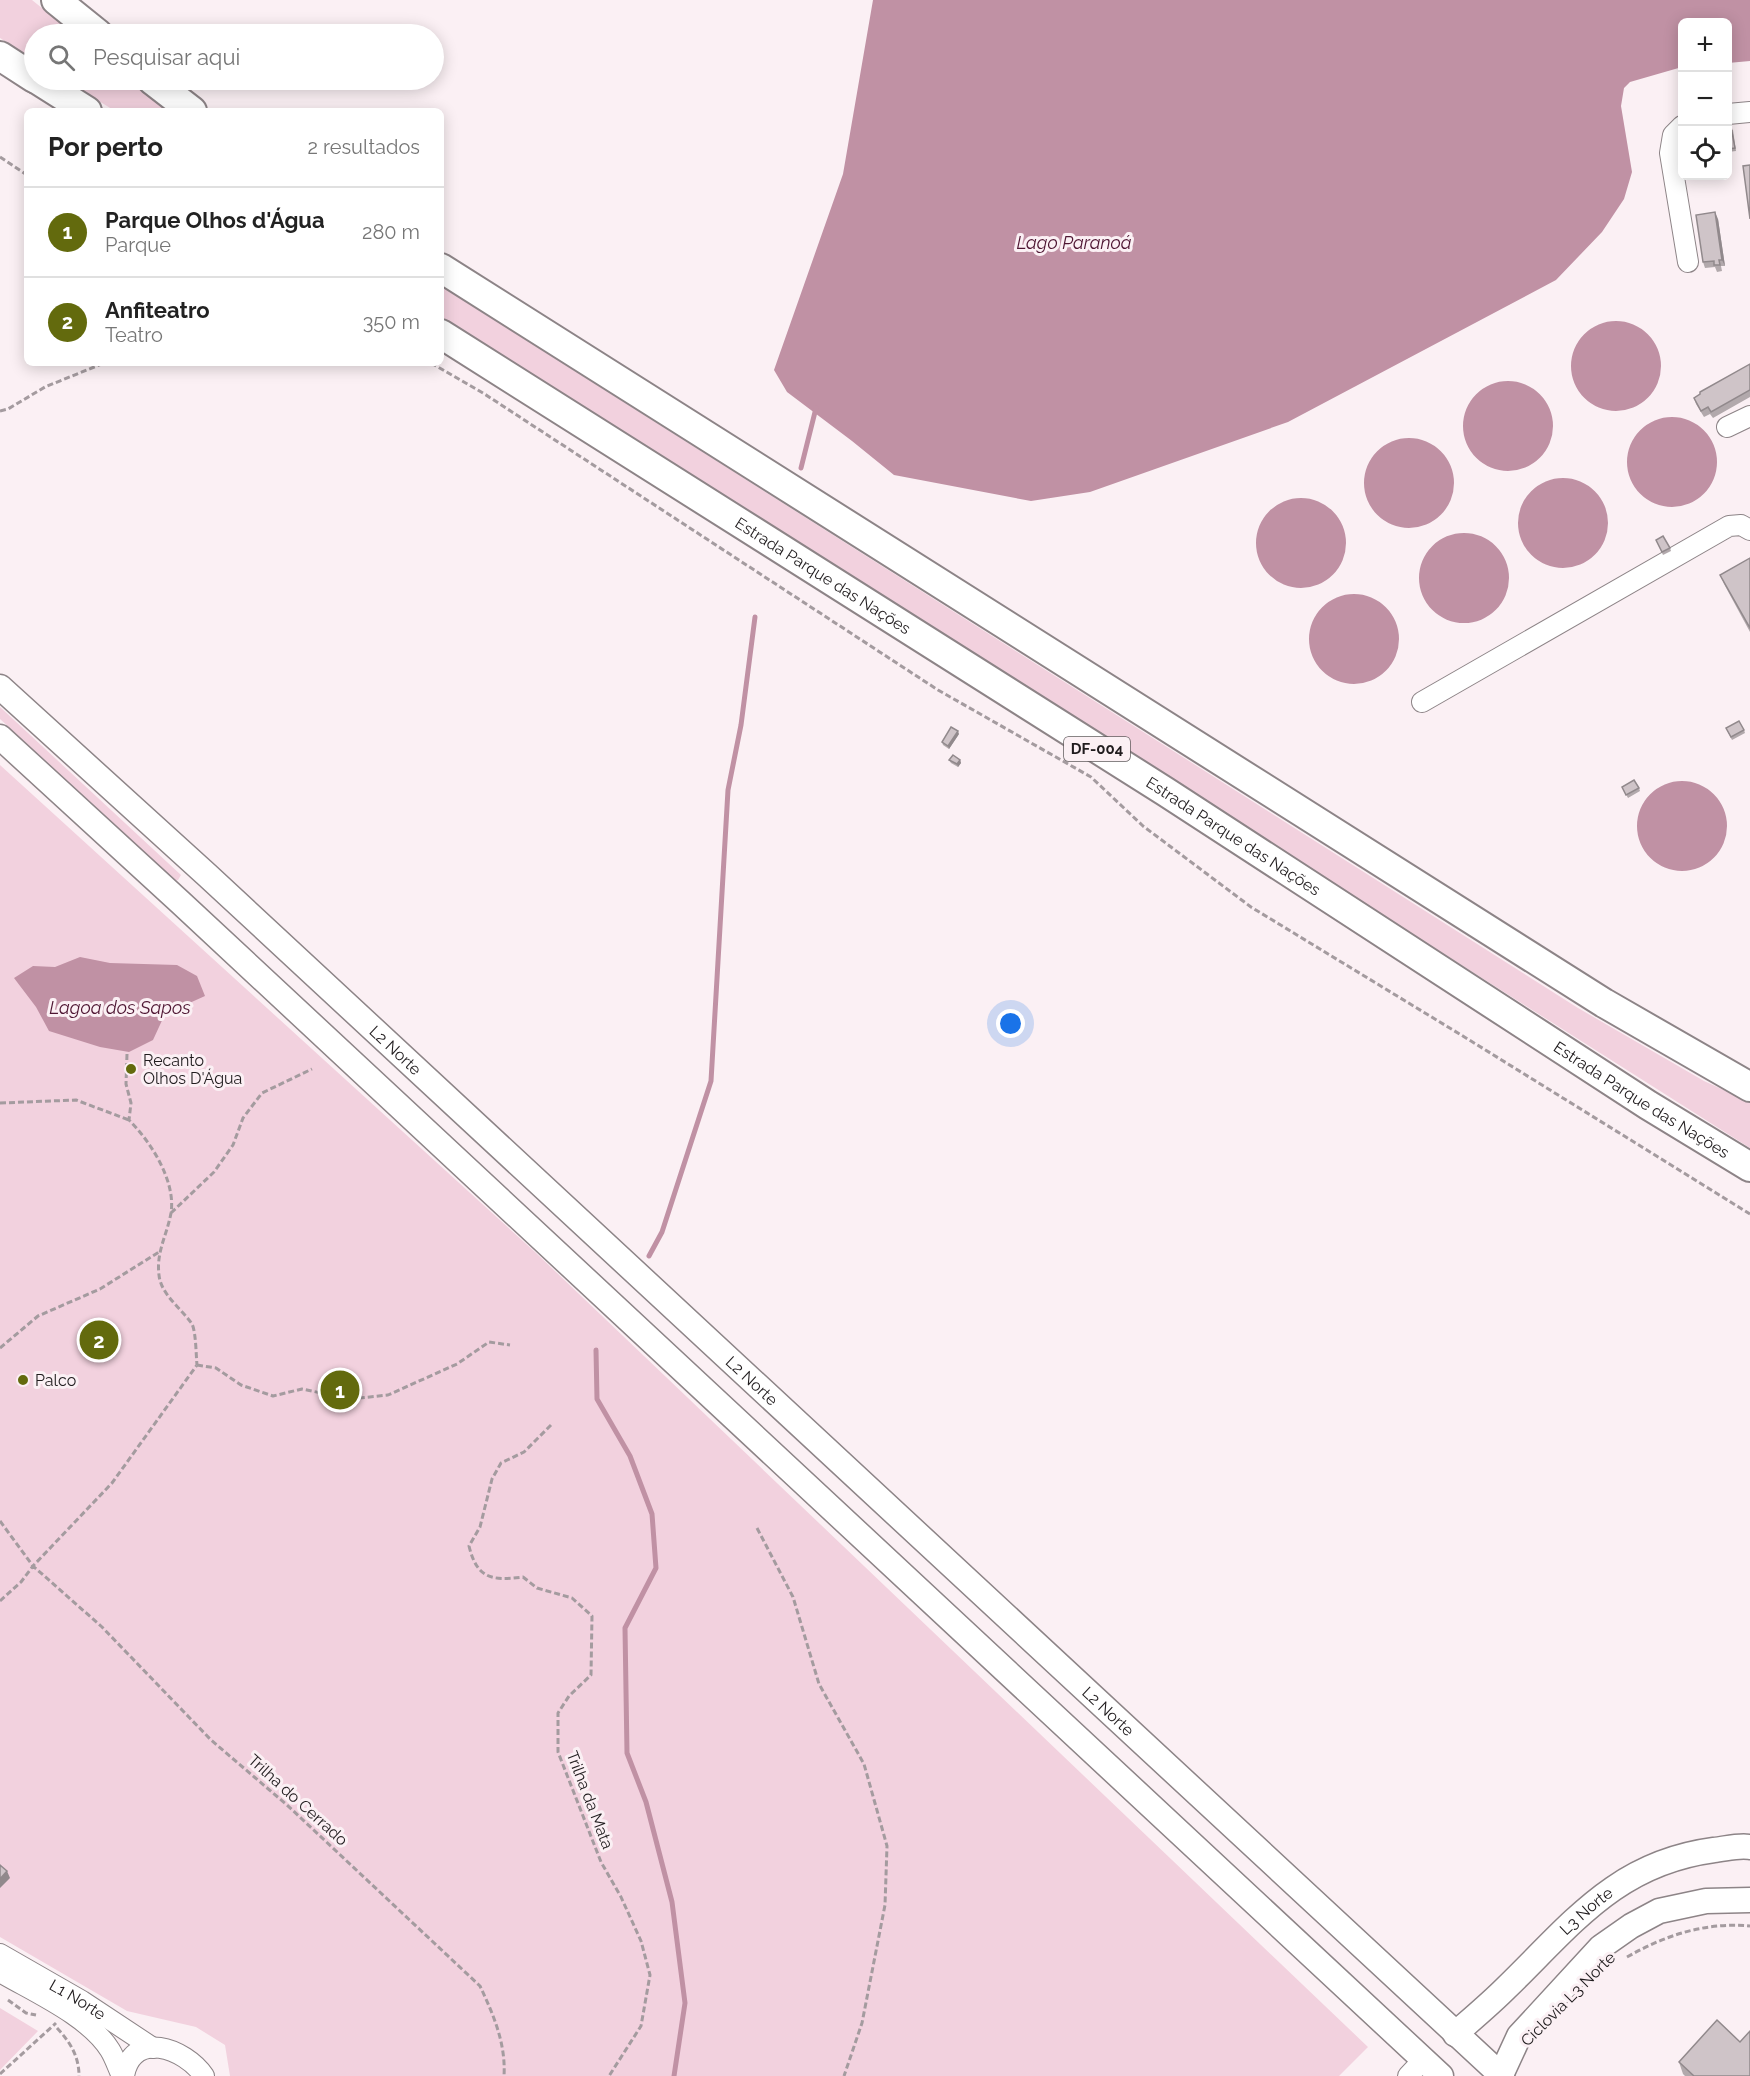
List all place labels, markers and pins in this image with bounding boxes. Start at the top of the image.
place label: Recanto Olhos D'Água [143,1051,242,1088]
marker: Recanto Olhos D'Água [124,1062,138,1076]
pin: 2 [80,1318,118,1362]
pin: 1 [320,1368,360,1412]
place label: Palco [35,1371,76,1390]
marker: Palco [16,1373,30,1387]

